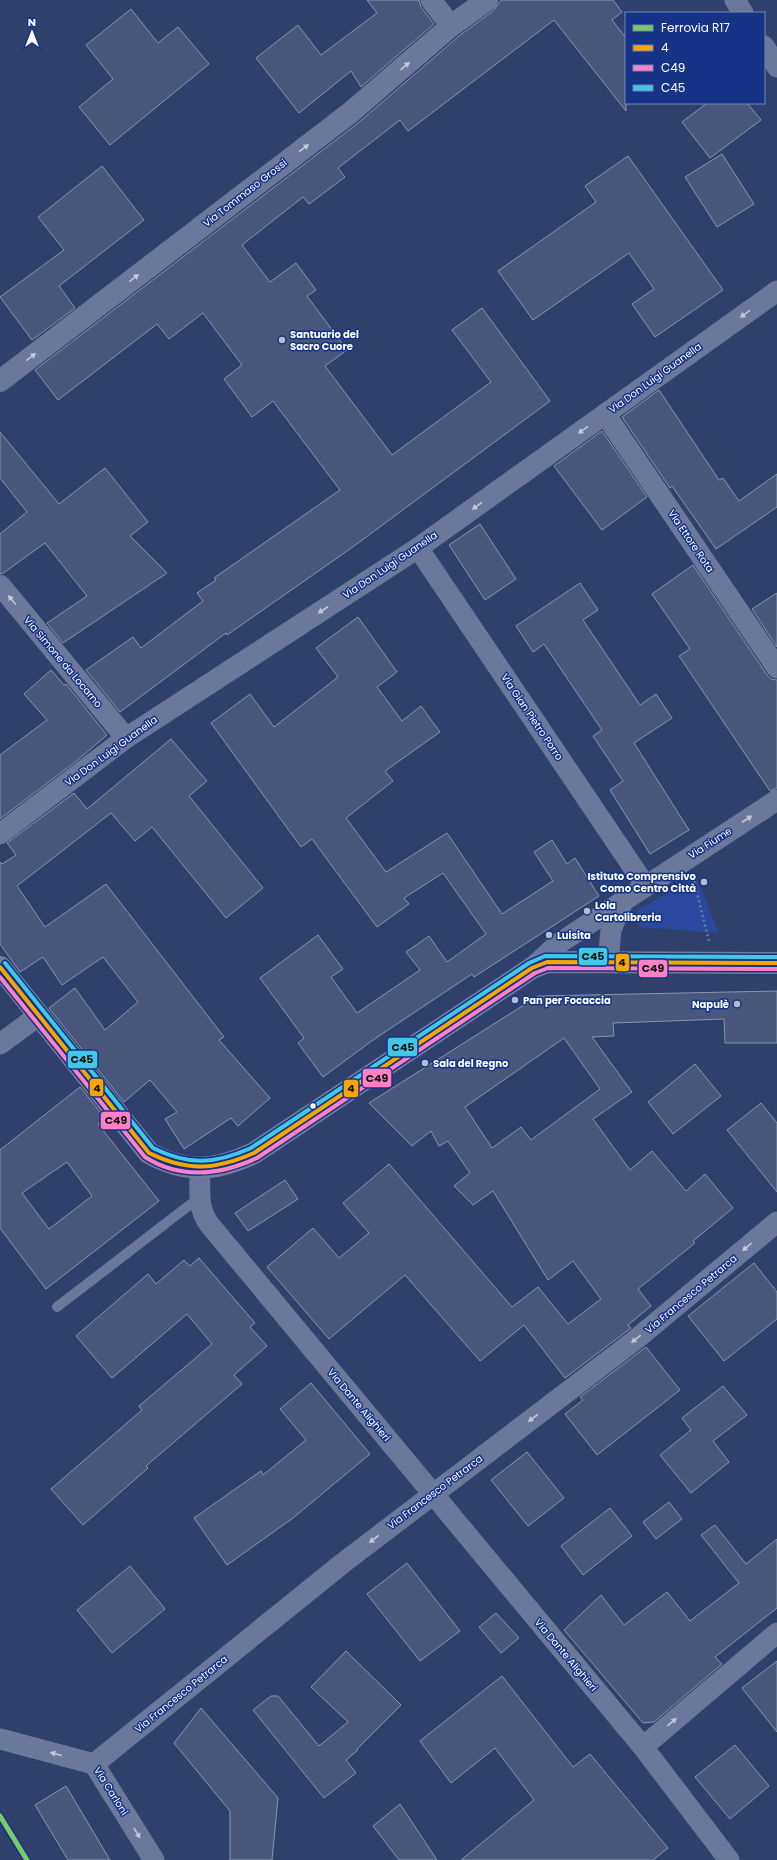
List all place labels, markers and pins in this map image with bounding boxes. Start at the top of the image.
place label: Santuario del Sacro Cuore [290,327,359,354]
marker: Santuario del Sacro Cuore [277,335,287,345]
place label: Istituto Comprensivo Como Centro Città [587,869,697,896]
marker: Istituto Comprensivo Como Centro Città [699,877,709,887]
place label: Lola Cartolibreria [595,898,661,925]
marker: Lola Cartolibreria [582,906,592,916]
place label: Luisita [557,928,591,943]
marker: Luisita [544,930,554,940]
place label: Pan per Focaccia [523,993,611,1008]
marker: Pan per Focaccia [510,995,520,1005]
place label: Napulè [692,997,729,1012]
marker: Napulè [732,999,742,1009]
place label: Sala del Regno [433,1056,509,1071]
marker: Sala del Regno [420,1058,430,1068]
unlabelled marker [308,1101,318,1111]

